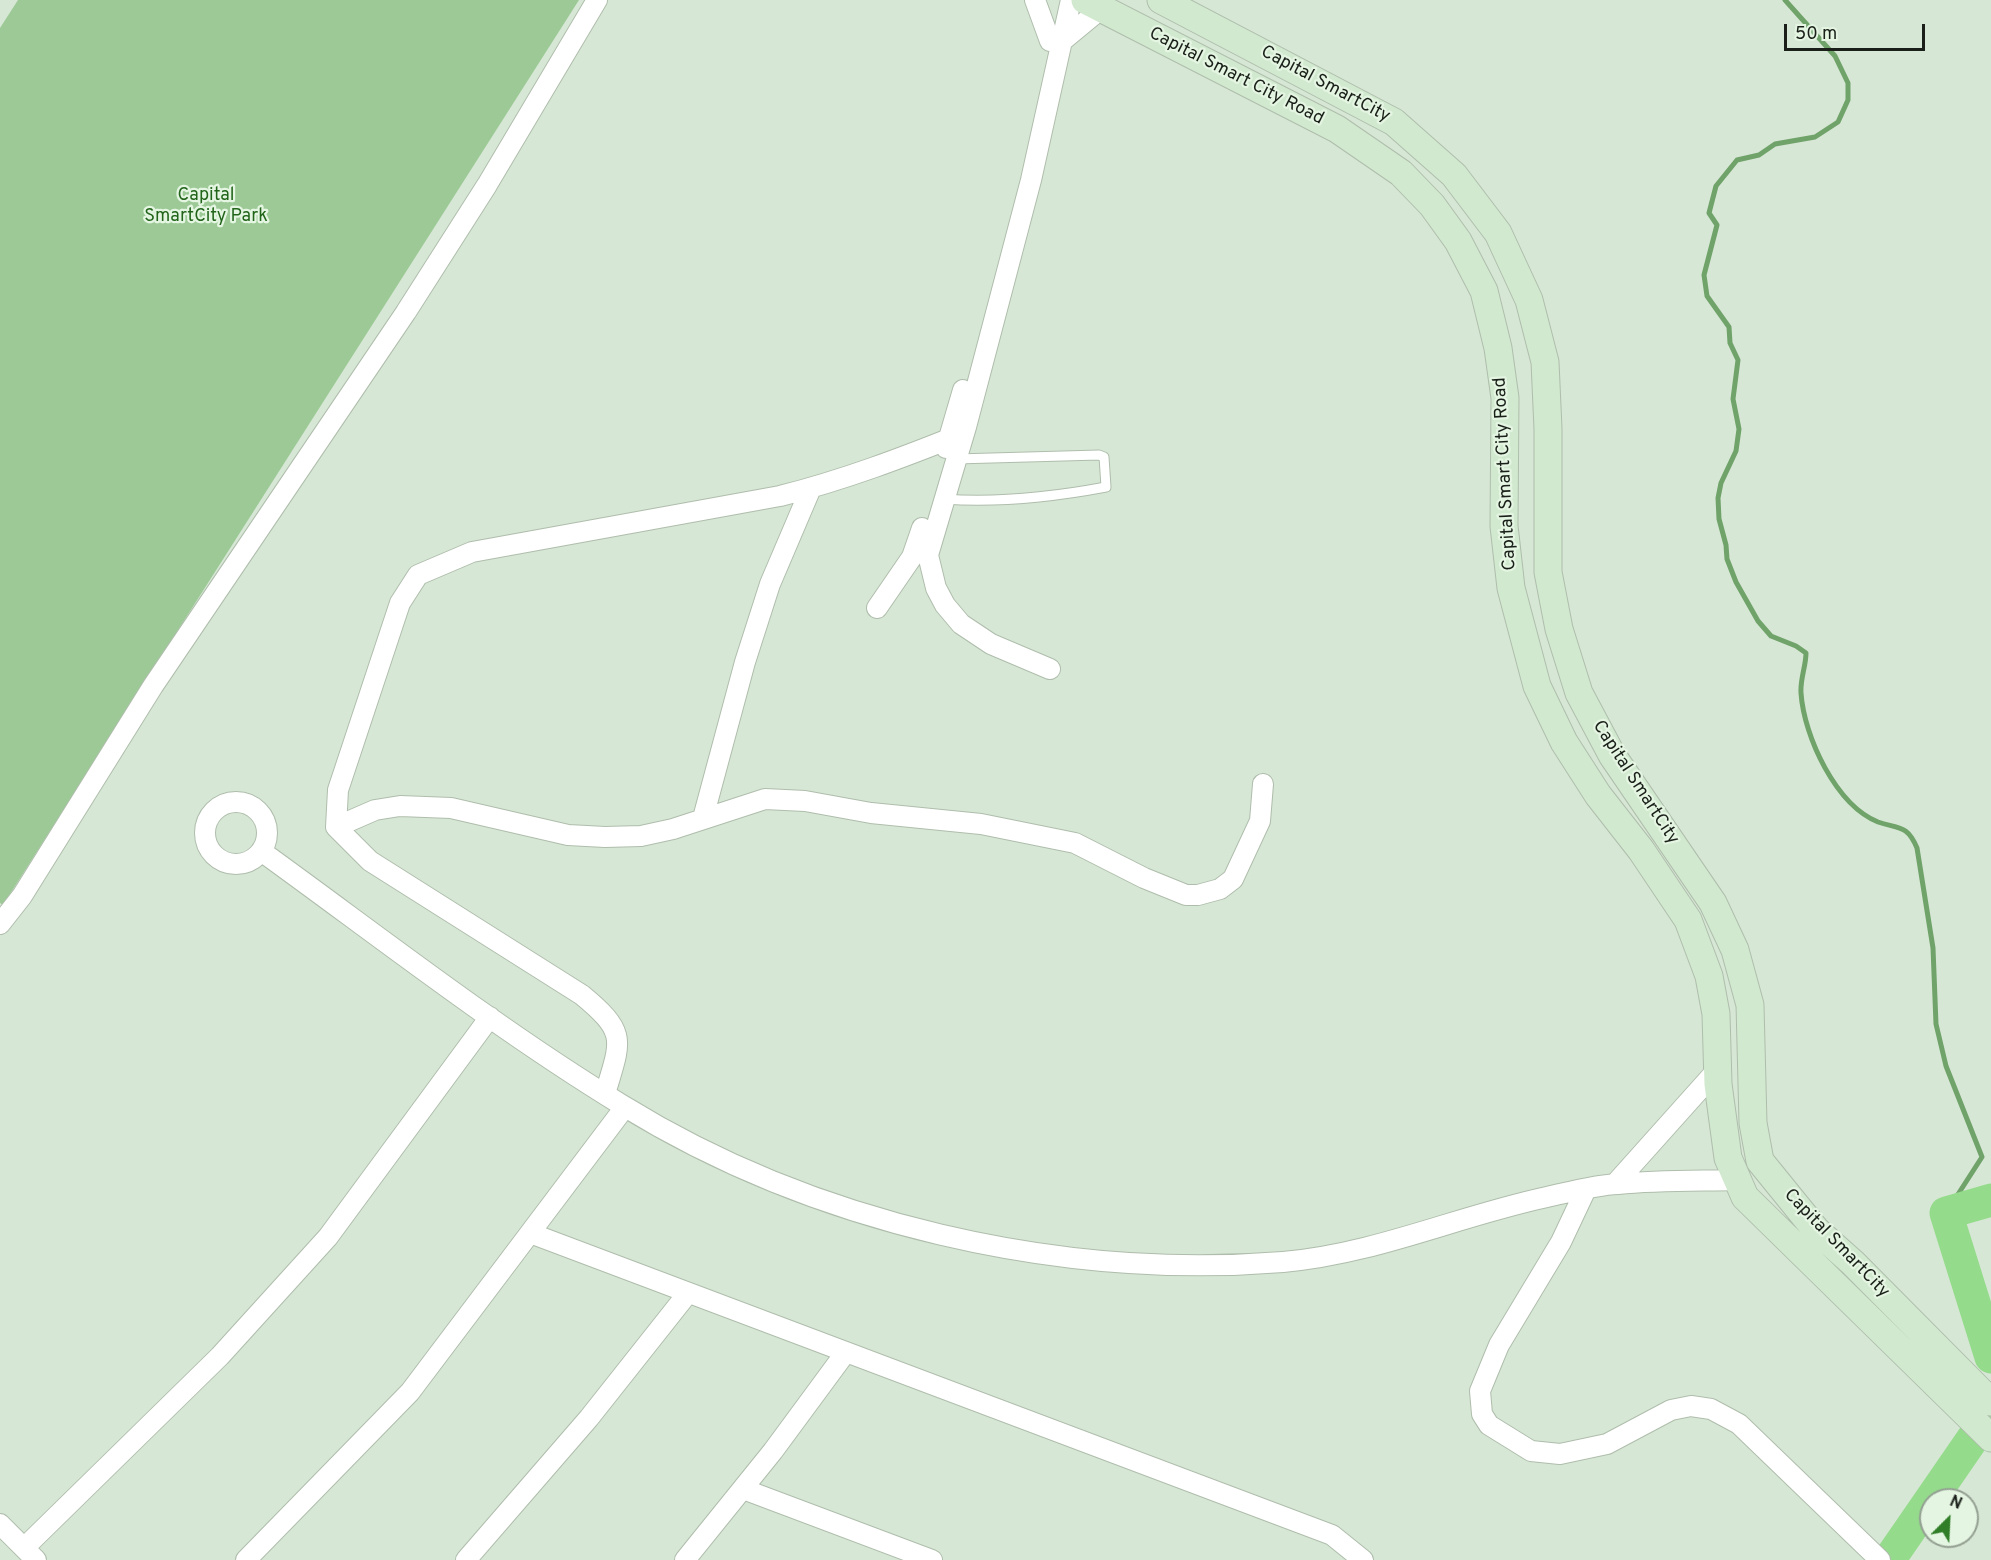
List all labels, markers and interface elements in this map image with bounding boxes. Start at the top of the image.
scale bar [1787,12,1928,50]
street label: Capital Smart City Road [1145,23,1327,131]
text: 50 m [1795,23,1837,46]
street label: Capital SmartCity [1257,42,1393,128]
park label: Capital SmartCity Park [144,185,268,228]
street label: Capital Smart City Road [1490,377,1522,571]
street label: Capital SmartCity [1587,717,1683,849]
street label: Capital SmartCity [1778,1185,1894,1303]
north arrow [1919,1488,1979,1548]
text: N [1946,1492,1965,1515]

